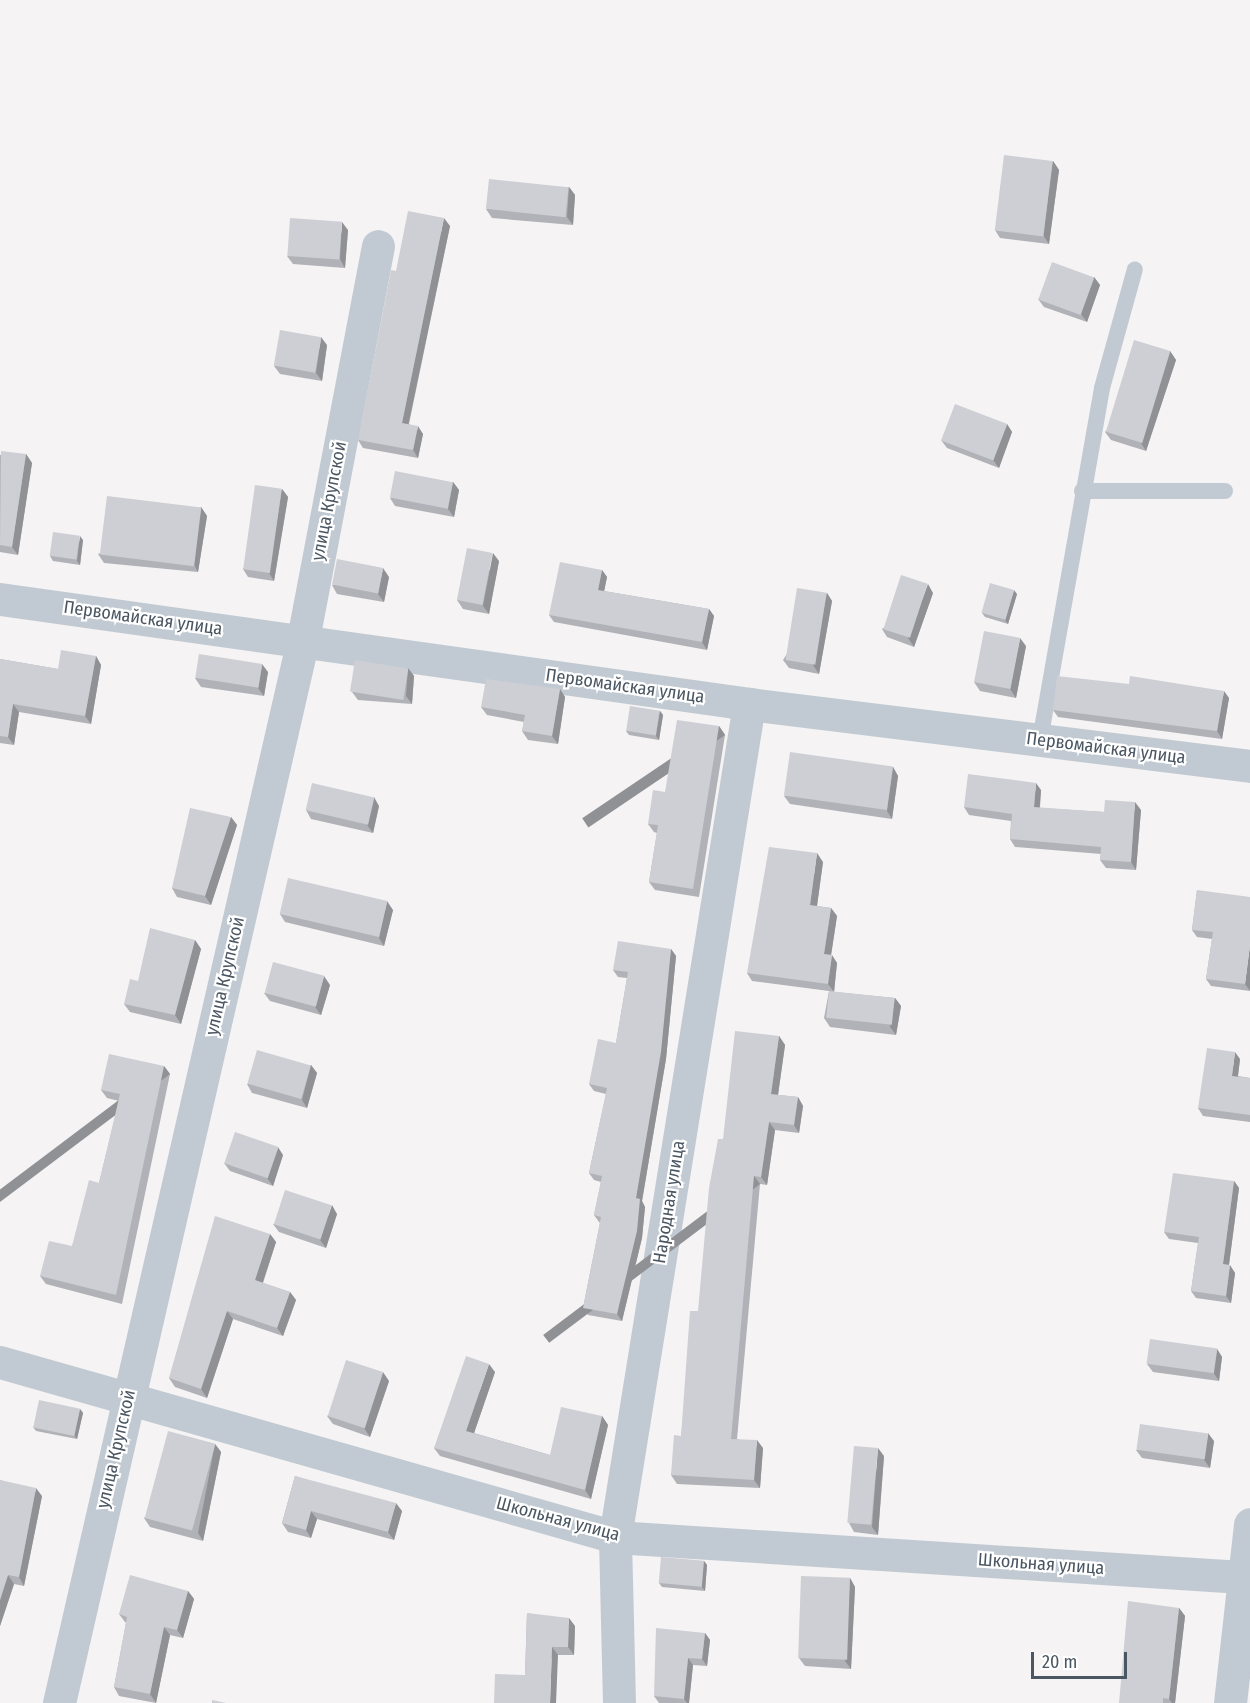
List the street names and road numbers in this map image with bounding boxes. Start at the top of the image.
street label: улица Крупской [307,439,351,563]
street label: Первомайская улица [62,596,224,640]
street label: Первомайская улица [544,664,706,708]
street label: Первомайская улица [1025,728,1187,768]
street label: улица Крупской [201,915,249,1037]
street label: Народная улица [649,1139,689,1265]
street label: улица Крупской [92,1388,140,1510]
street label: Школьная улица [494,1492,622,1546]
street label: Школьная улица [977,1549,1105,1579]

